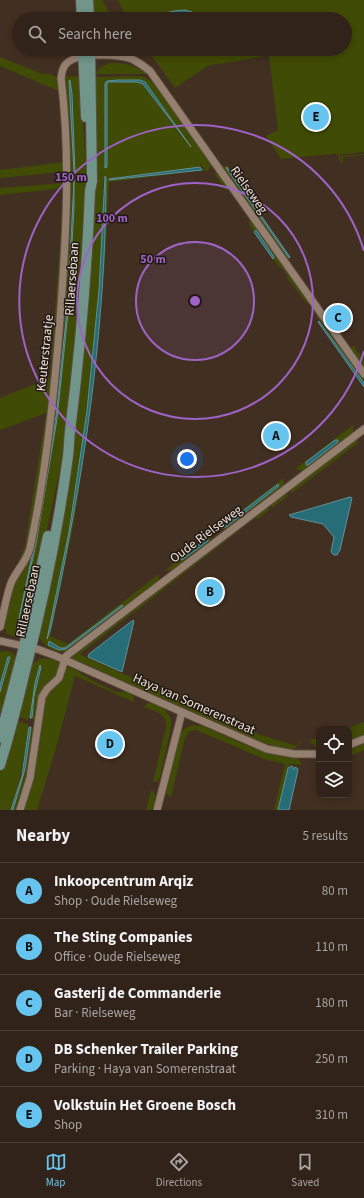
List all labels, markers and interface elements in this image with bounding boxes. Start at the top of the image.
search box [12,12,352,56]
icon: search [26,23,48,45]
text: Search here [58,24,132,45]
pin: E [303,102,329,132]
street label: Rielseweg [226,163,272,218]
text: 150 m [55,169,87,186]
text: 100 m [96,210,128,227]
street label: Rillaersebaan [60,242,84,316]
text: 50 m [140,251,166,268]
centre of rings [188,294,202,308]
pin: C [325,303,351,333]
street label: Keuterstraatje [32,314,58,392]
pin: A [263,421,289,451]
your location [177,449,197,469]
street label: Oude Rielseweg [166,501,246,567]
street label: Rillaersebaan [12,563,44,639]
pin: B [197,577,223,607]
street label: Haya van Somerenstraat [130,669,259,739]
map controls [316,726,352,798]
button: locate [316,726,352,762]
pin: D [97,729,123,759]
button: layers [316,762,352,798]
text: Nearby [16,824,70,848]
text: 5 results [303,827,348,845]
text: Inkoopcentrum Arqiz [54,871,193,892]
text: A [25,882,33,900]
text: 80 m [322,882,348,900]
text: Shop · Oude Rielseweg [54,892,177,910]
text: The Sting Companies [54,927,192,948]
text: B [25,938,33,956]
text: 110 m [315,938,348,956]
text: Office · Oude Rielseweg [54,948,180,966]
text: Gasterij de Commanderie [54,983,221,1004]
text: C [25,994,33,1012]
text: 180 m [315,994,348,1012]
text: Bar · Rielseweg [54,1004,136,1022]
text: DB Schenker Trailer Parking [54,1039,238,1060]
text: D [25,1050,33,1068]
text: 250 m [315,1050,348,1068]
text: Parking · Haya van Somerenstraat [54,1060,236,1078]
text: Volkstuin Het Groene Bosch [54,1095,236,1116]
text: E [25,1106,33,1124]
text: 310 m [315,1106,348,1124]
text: Shop [54,1116,82,1134]
tab: Map [45,1151,67,1190]
tab: Directions [156,1151,202,1190]
tab: Saved [291,1151,319,1190]

